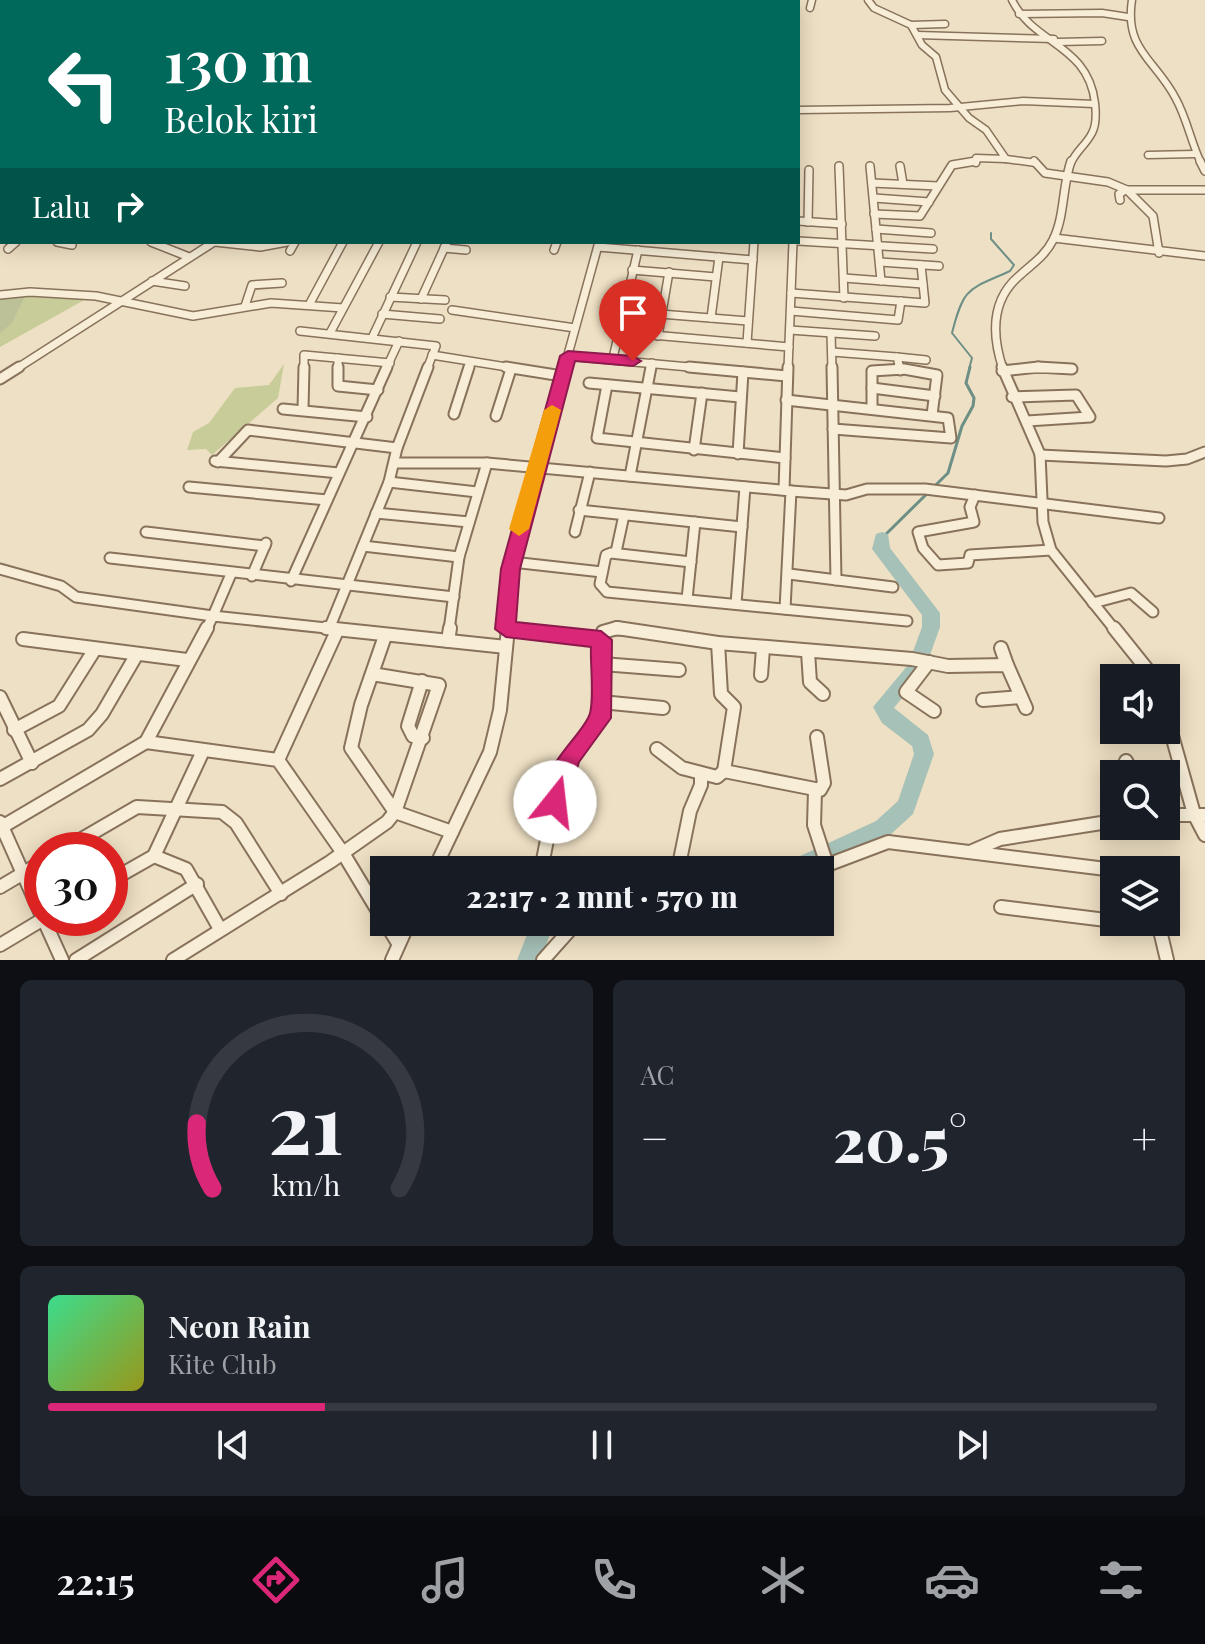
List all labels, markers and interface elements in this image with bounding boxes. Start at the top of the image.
text: 130 m [164,22,312,97]
icon: left [32,32,136,136]
text: Belok kiri [164,94,318,142]
icon: right [107,184,151,228]
text: Lalu [32,186,91,226]
pin [599,279,667,361]
icon: arrive [611,291,655,335]
map controls [1100,664,1180,936]
button: sound [1100,664,1180,744]
position arrow [513,760,597,844]
button: search [1100,760,1180,840]
speed limit sign: 30 [24,832,128,936]
button: layers [1100,856,1180,936]
text: 22:17 · 2 mnt · 570 m [466,876,738,916]
text: AC [641,1057,675,1092]
text: 21 [269,1065,344,1176]
text: 20.5° [833,1097,967,1177]
text: − [641,1107,669,1166]
text: + [1131,1107,1157,1166]
text: km/h [272,1165,341,1203]
text: Neon Rain [168,1306,311,1346]
text: Kite Club [168,1346,277,1381]
icon: previous [211,1423,255,1467]
icon: pause [580,1423,624,1467]
icon: next [950,1423,994,1467]
icon: directions [248,1552,304,1608]
icon: music [417,1552,473,1608]
icon: phone [586,1552,642,1608]
icon: climate [755,1552,811,1608]
icon: car [924,1552,980,1608]
icon: filters [1093,1552,1149,1608]
text: 22:15 [57,1556,135,1604]

